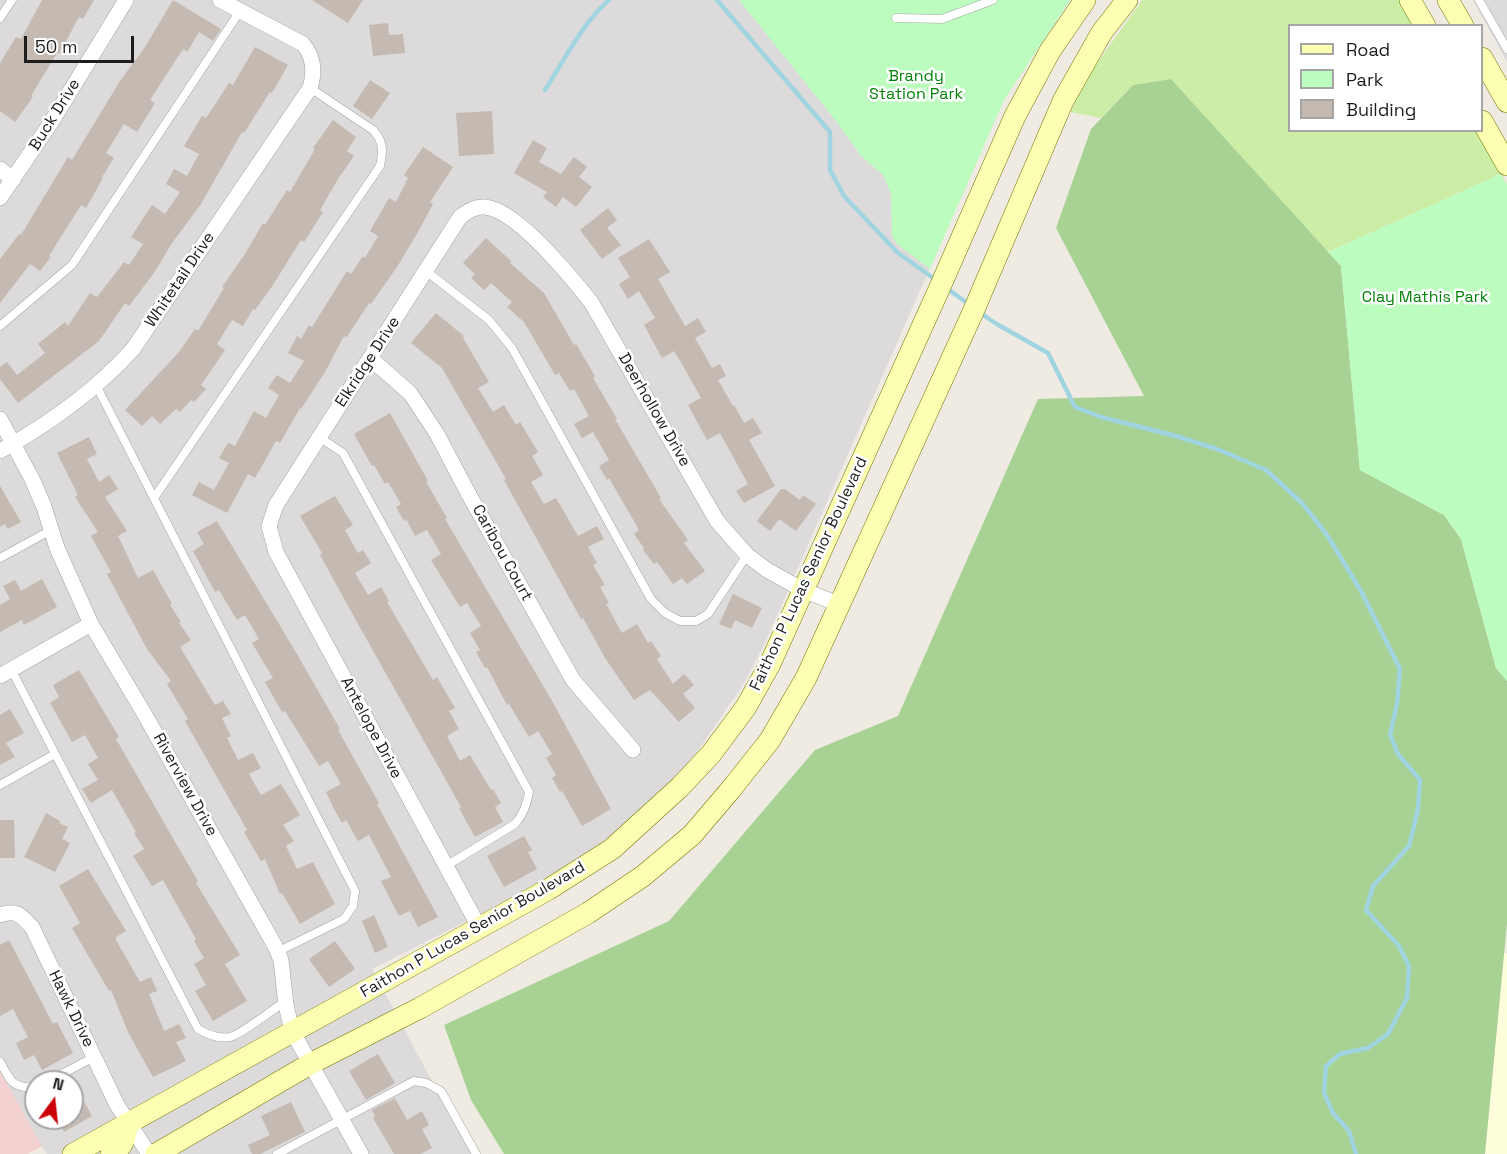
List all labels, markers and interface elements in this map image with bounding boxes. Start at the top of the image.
scale bar [27,24,136,62]
legend [1288,24,1483,132]
text: 50 m [35,35,77,58]
text: Road [1346,38,1390,61]
park label: Brandy Station Park [869,67,963,105]
text: Park [1346,68,1383,91]
street label: Buck Drive [25,76,85,154]
text: Building [1346,98,1416,121]
street label: Whitetail Drive [141,229,219,331]
park label: Clay Mathis Park [1362,288,1488,308]
street label: Elkridge Drive [332,313,404,411]
street label: Deerhollow Drive [614,350,694,470]
street label: Faithon P Lucas Senior Boulevard [746,454,872,694]
street label: Caribou Court [468,502,536,604]
street label: Antelope Drive [336,674,406,782]
street label: Riverview Drive [149,730,221,840]
street label: Faithon P Lucas Senior Boulevard [357,858,589,1002]
street label: Hawk Drive [44,967,98,1051]
north arrow [24,1070,84,1130]
text: N [50,1073,66,1096]

